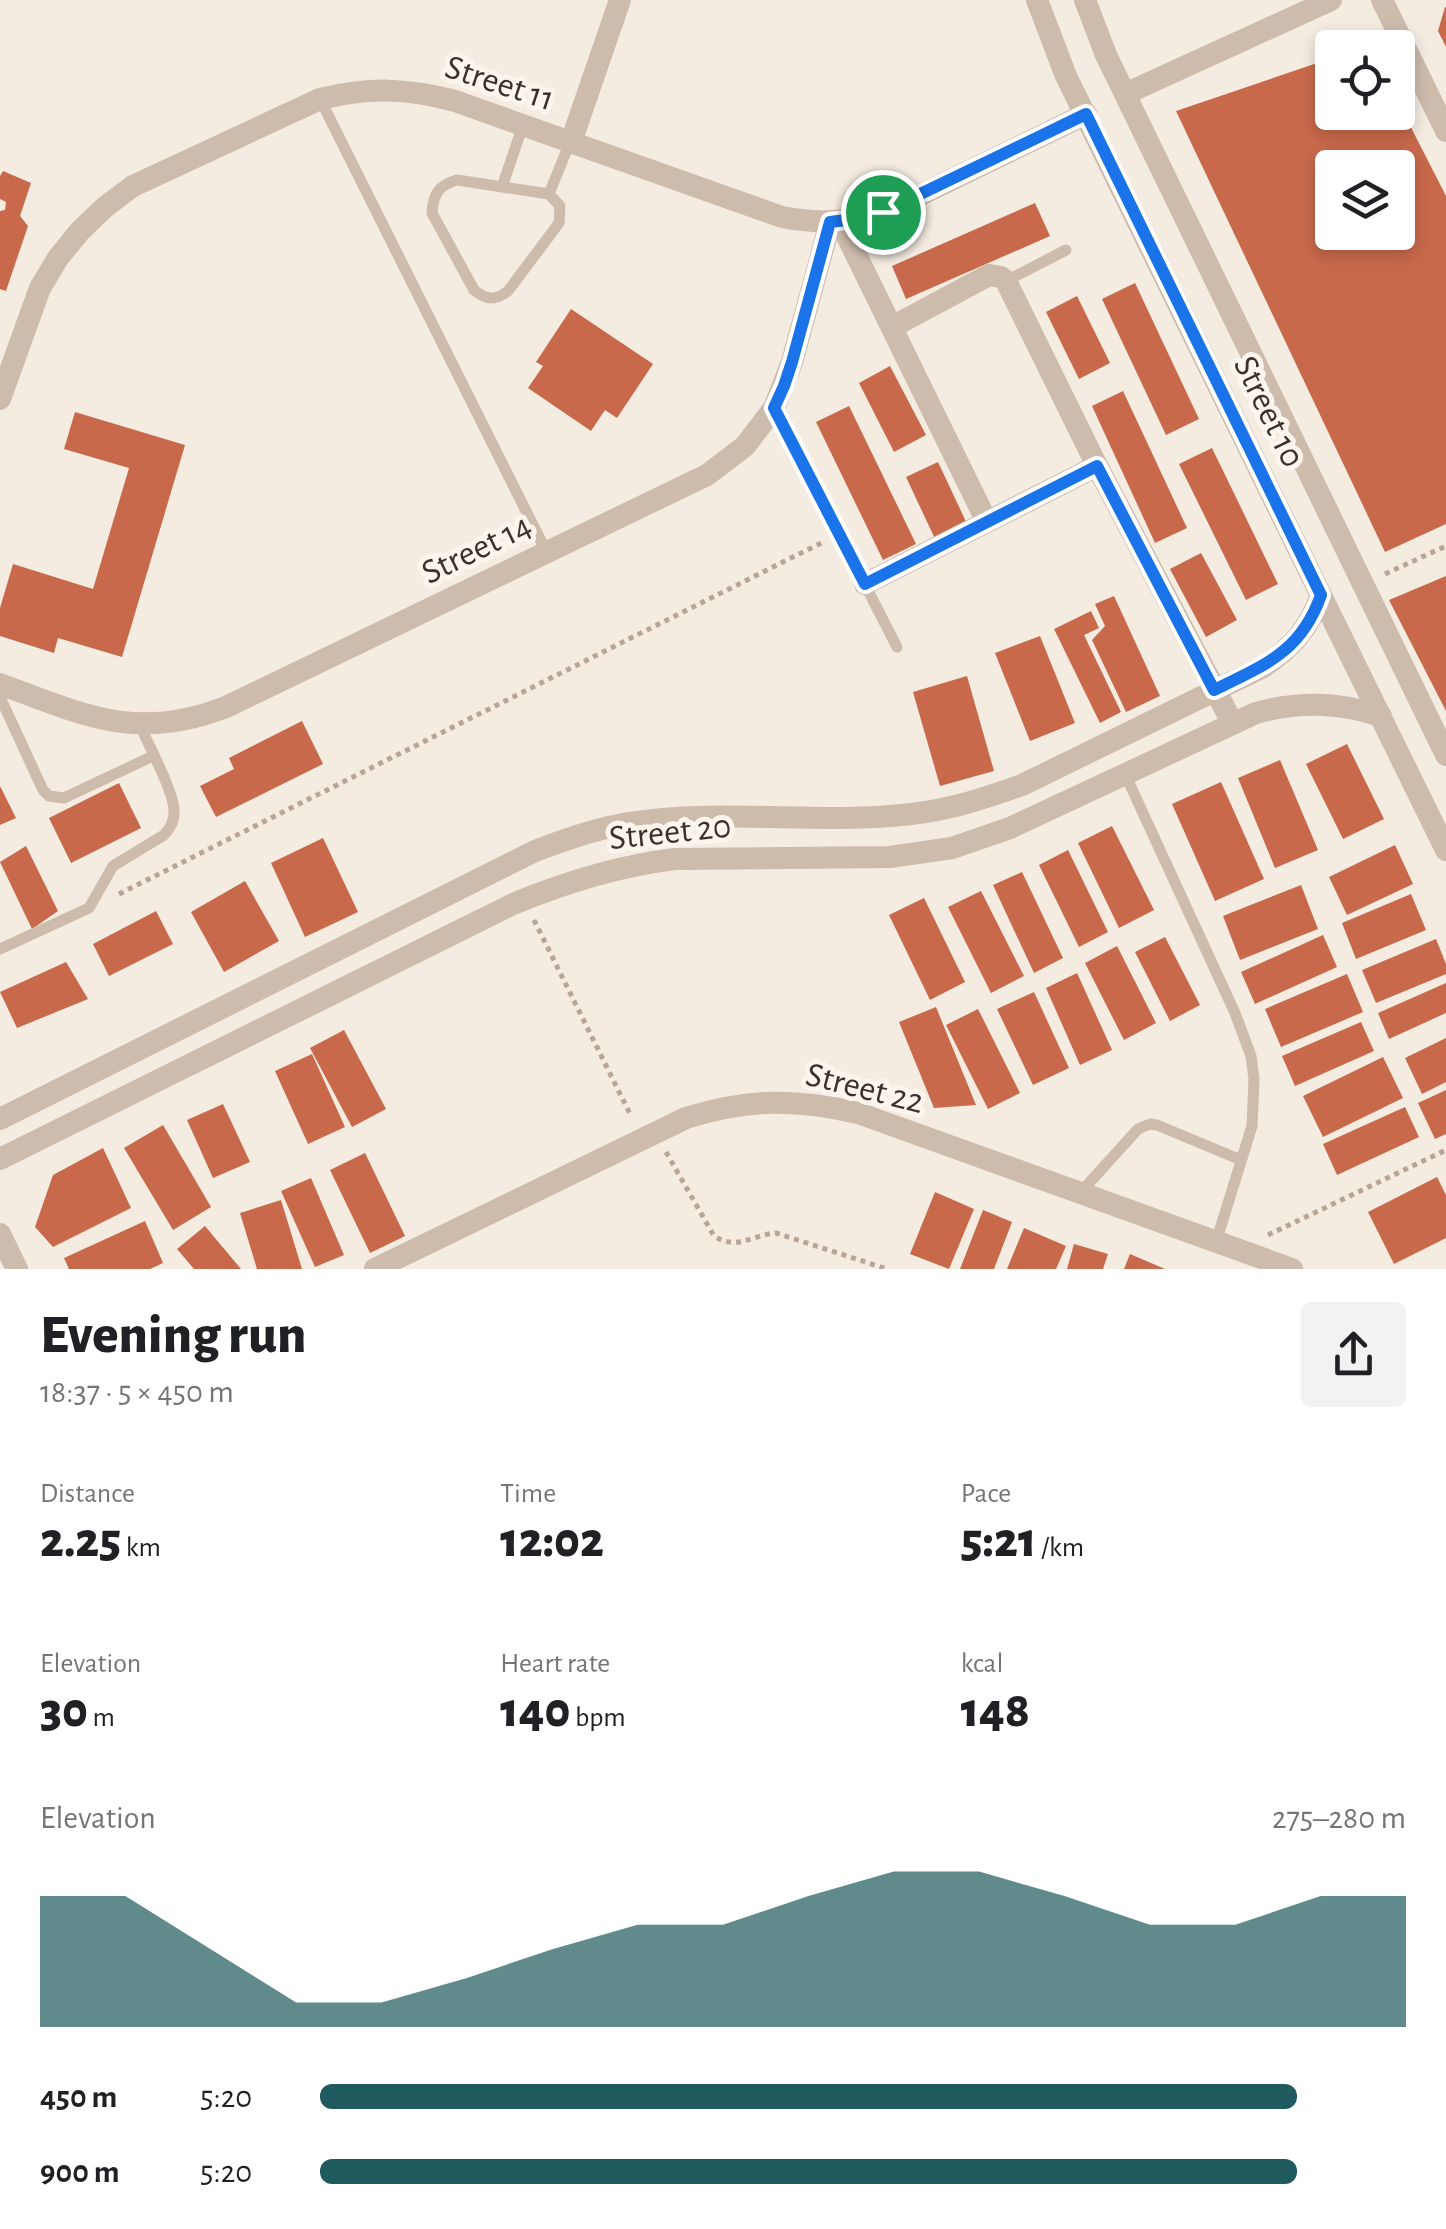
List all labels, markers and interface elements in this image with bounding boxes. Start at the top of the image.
map controls [1315,30,1415,250]
button: locate [1315,30,1415,130]
street label: Street 11 [441,49,558,117]
button: layers [1315,150,1415,250]
pin [841,170,926,255]
icon: arrive [856,185,911,240]
street label: Street 10 [1227,351,1310,473]
street label: Street 14 [416,508,537,591]
street label: Street 20 [607,809,733,856]
street label: Street 22 [802,1057,927,1120]
button: share [1301,1302,1406,1407]
text: Evening run [40,1308,306,1363]
text: 18:37 · 5 × 450 m [40,1376,234,1408]
text: Distance [40,1480,135,1508]
text: Time [500,1480,556,1508]
text: Pace [961,1480,1011,1508]
text: 2.25 [40,1516,121,1566]
text: 12:02 [500,1516,604,1566]
text: 5:21 [961,1516,1036,1566]
text: km [121,1534,161,1562]
text: /km [1036,1534,1084,1562]
text: Elevation [40,1650,141,1678]
text: Heart rate [500,1650,610,1678]
text: kcal [961,1650,1003,1678]
text: 30 [40,1686,88,1736]
text: 140 [500,1686,570,1736]
text: 148 [961,1686,1030,1736]
text: m [88,1704,115,1732]
text: bpm [570,1704,626,1732]
text: Elevation [40,1802,156,1834]
text: 275–280 m [1272,1802,1406,1834]
text: 450 m [40,2081,117,2113]
text: 5:20 [200,2081,252,2113]
text: 900 m [40,2156,119,2188]
text: 5:20 [200,2156,252,2188]

